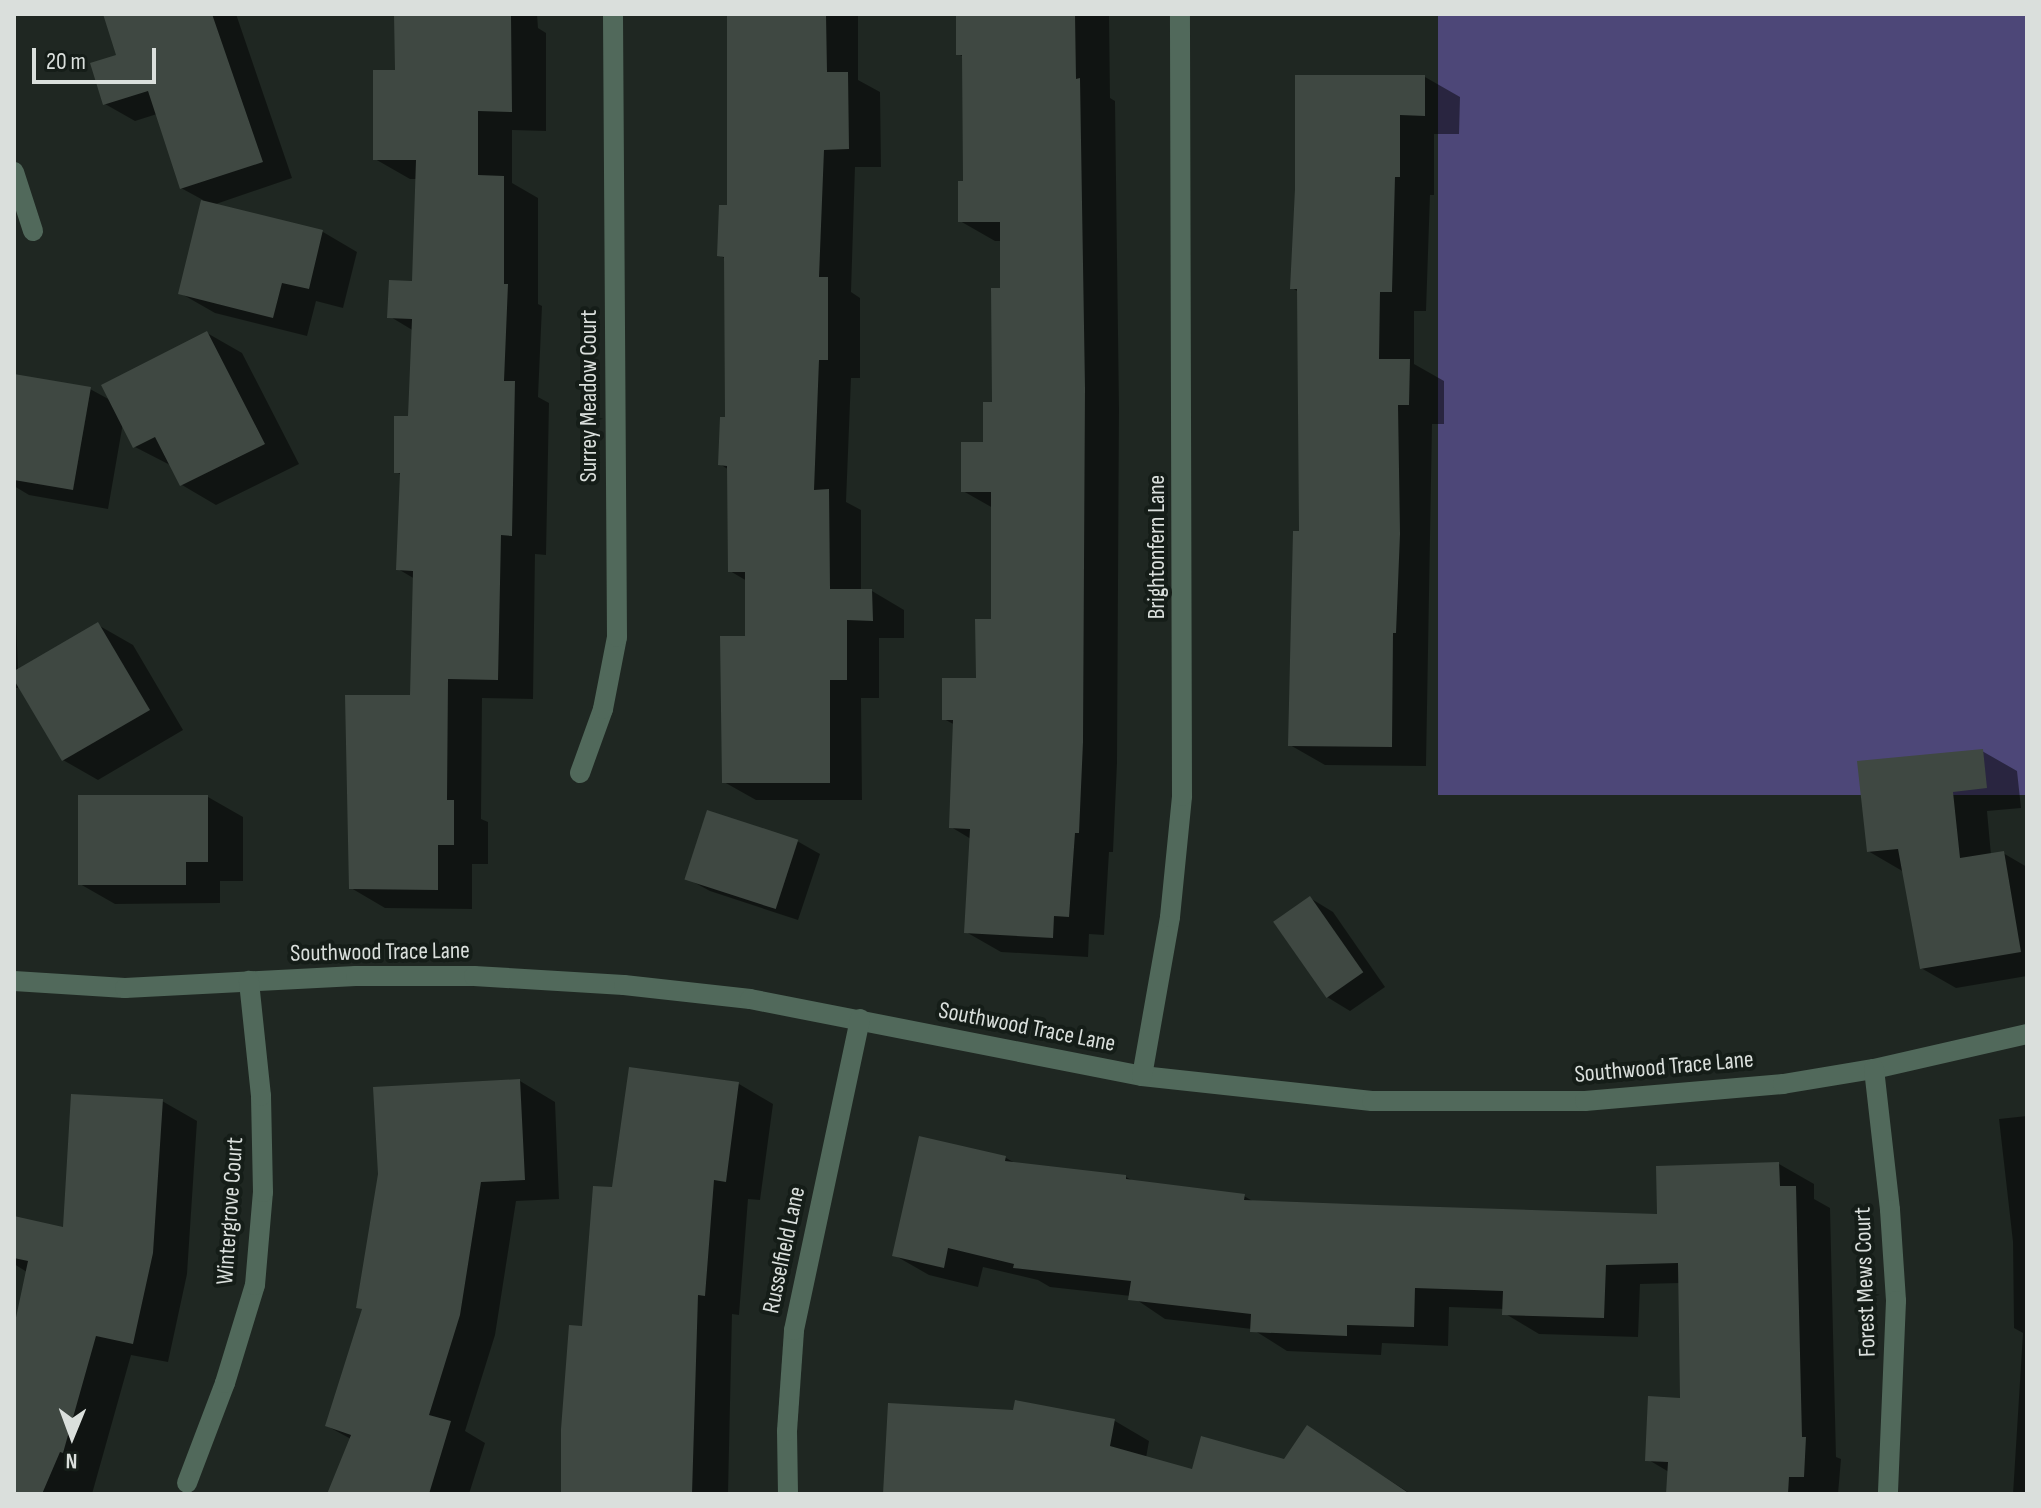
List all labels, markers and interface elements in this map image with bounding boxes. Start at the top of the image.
scale bar [36,32,160,82]
text: 20 m [46,47,86,76]
street label: Surrey Meadow Court [575,310,603,482]
street label: Brightonfern Lane [1143,475,1171,619]
street label: Southwood Trace Lane [290,936,470,968]
street label: Southwood Trace Lane [936,996,1118,1058]
street label: Southwood Trace Lane [1573,1045,1755,1089]
street label: Wintergrove Court [210,1136,250,1286]
street label: Russelfield Lane [757,1184,811,1316]
street label: Forest Mews Court [1848,1206,1882,1358]
north arrow [32,1396,112,1476]
text: N [65,1447,78,1474]

